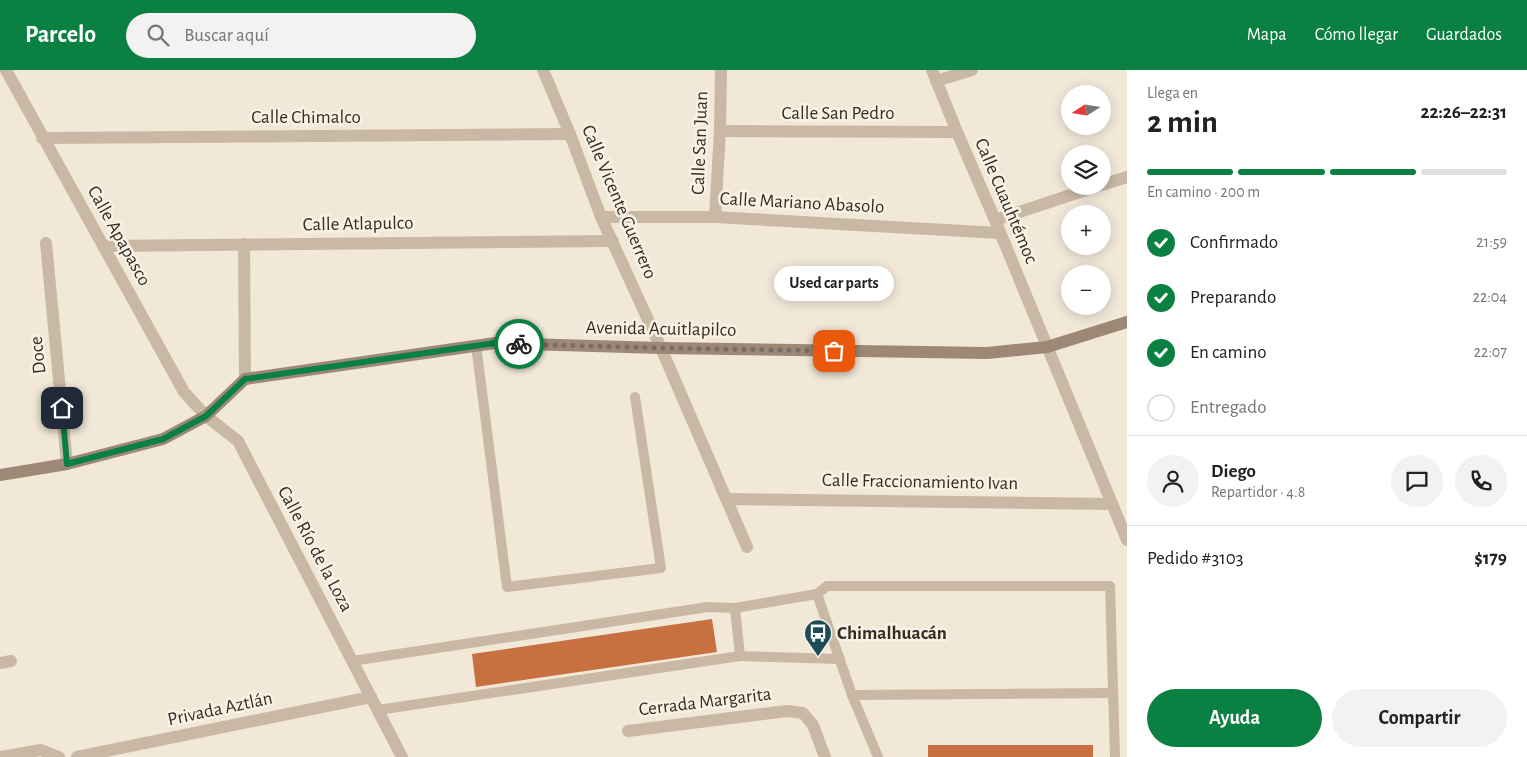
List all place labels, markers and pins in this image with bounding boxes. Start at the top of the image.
callout: Used car parts [774,266,894,301]
pin [813,330,855,372]
pin [41,387,83,429]
bus stop icon: Chimalhuacán [803,618,833,657]
place label: Chimalhuacán [837,624,947,643]

